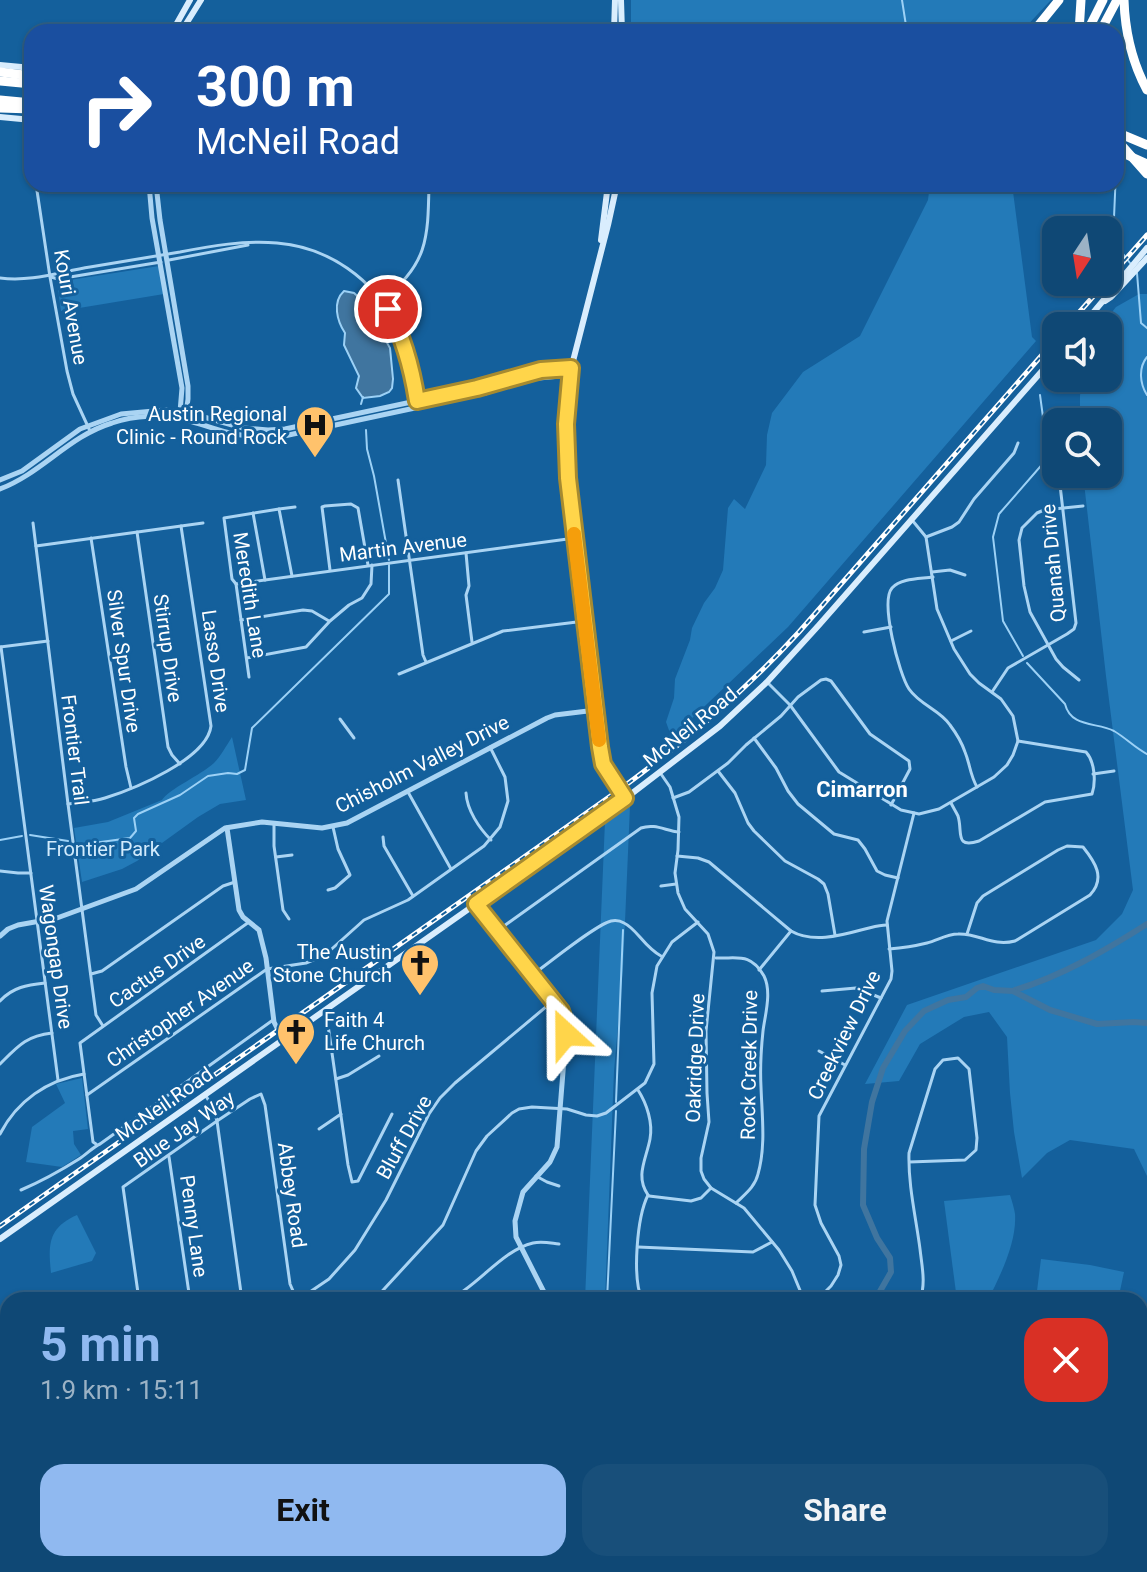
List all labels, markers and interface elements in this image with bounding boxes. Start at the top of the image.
text: 300 m [196,54,355,120]
icon: right [64,56,168,160]
text: McNeil Road [196,121,400,163]
north arrow [1042,216,1122,296]
map controls [1042,216,1122,488]
street label: Kouri Avenue [49,247,93,367]
pin [354,275,422,343]
icon: arrive [366,287,410,331]
button: sound [1042,312,1122,392]
place label: Austin Regional Clinic - Round Rock [116,402,288,449]
hospital icon: Austin Regional Clinic - Round Rock [294,404,336,459]
button: search [1042,408,1122,488]
street label: Quanah Drive [1036,503,1070,623]
street label: Martin Avenue [338,527,468,567]
street label: Meredith Lane [228,530,272,660]
street label: Silver Spur Drive [102,588,146,734]
street label: Stirrup Drive [149,592,187,704]
street label: Lasso Drive [197,608,235,714]
street label: McNeil Road [638,682,742,772]
street label: Frontier Trail [56,693,94,807]
street label: Chisholm Valley Drive [331,710,513,818]
district label: Cimarron [816,777,908,802]
park label: Frontier Park [46,837,161,861]
street label: Wagongap Drive [34,883,78,1031]
street label: Cactus Drive [104,929,210,1013]
place label: The Austin Stone Church [273,940,392,987]
church icon: The Austin Stone Church [399,942,441,997]
street label: Christopher Avenue [102,953,258,1073]
street label: Creekview Drive [802,966,886,1104]
street label: Rock Creek Drive [736,990,762,1140]
position arrow [524,992,608,1076]
street label: Oakridge Drive [681,993,709,1123]
place label: Faith 4 Life Church [324,1008,425,1055]
church icon: Faith 4 Life Church [275,1011,317,1066]
street label: McNeil Road [111,1062,217,1146]
street label: Blue Jay Way [129,1085,240,1173]
street label: Bluff Drive [371,1091,437,1183]
street label: Abbey Road [273,1141,311,1249]
street label: Penny Lane [175,1173,213,1279]
text: 5 min [40,1316,161,1373]
button: close [1024,1318,1108,1402]
text: 1.9 km · 15:11 [40,1375,203,1405]
button: Exit [40,1464,566,1556]
button: Share [582,1464,1108,1556]

